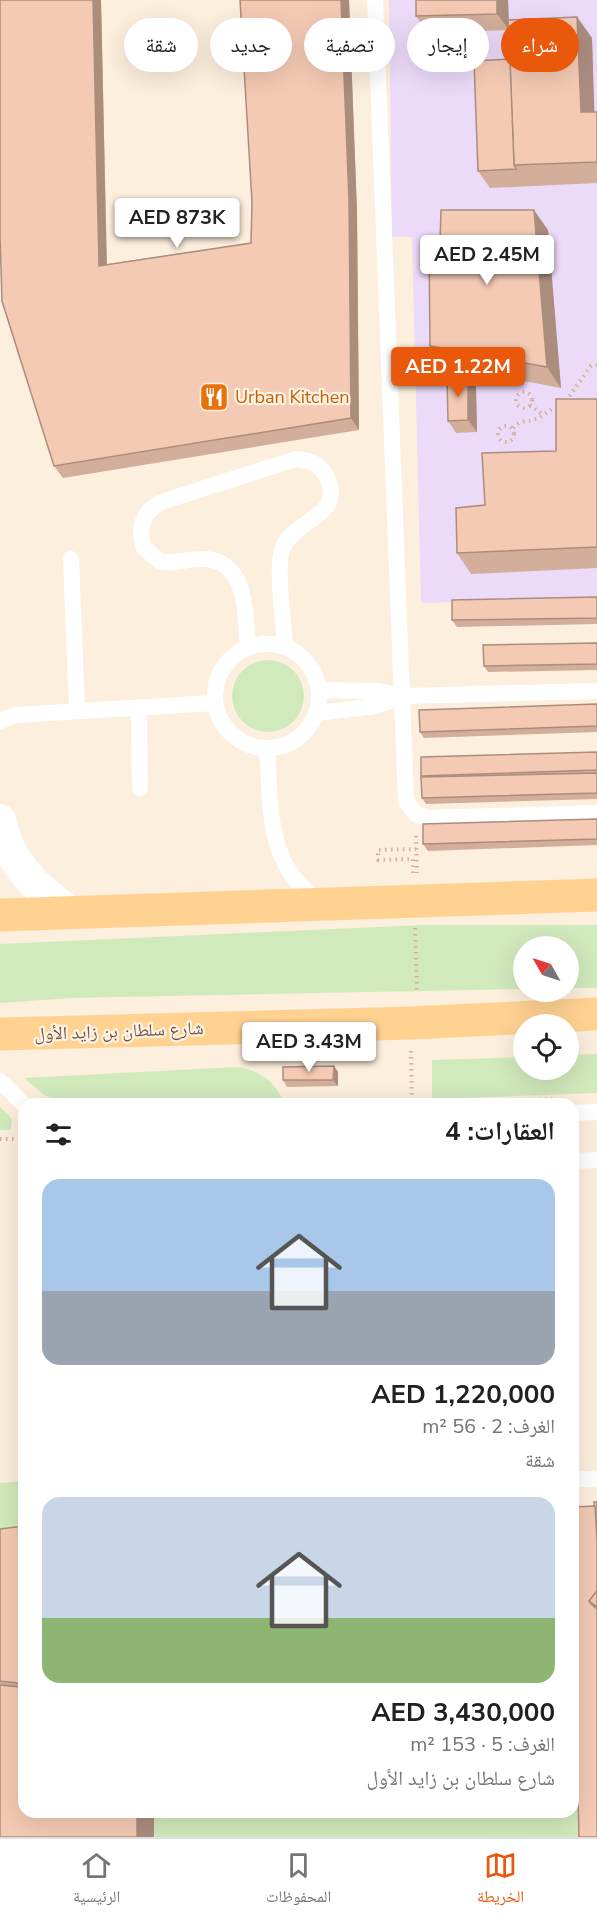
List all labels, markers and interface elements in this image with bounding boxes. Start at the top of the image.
chip: شقة [124,18,198,72]
chip: جديد [210,18,292,72]
chip: تصفية [304,18,395,72]
chip: إيجار [407,18,489,72]
chip: شراء [501,18,579,72]
pin: AED 873K [115,198,239,249]
text: AED 873K [129,204,225,231]
pin: AED 2.45M [418,235,556,286]
text: AED 2.45M [434,241,540,268]
pin: AED 1.22M [389,347,527,398]
text: AED 1.22M [405,353,511,380]
restaurant icon: Urban Kitchen [198,381,230,413]
place label: Urban Kitchen [235,385,349,409]
north arrow [513,936,579,1002]
map controls [513,936,579,1080]
button: locate [513,1014,579,1080]
street label: شارع سلطان بن زايد الأول [34,1016,204,1046]
pin: AED 3.43M [240,1022,378,1073]
text: AED 3.43M [256,1028,362,1055]
text: العقارات: 4 [445,1114,555,1149]
icon: filters [42,1118,75,1151]
icon: home [245,1218,353,1326]
text: AED 1,220,000 [371,1377,555,1412]
text: الغرف: 2 · 56 m² [422,1413,555,1440]
text: شقة [525,1447,555,1474]
icon: home [245,1536,353,1644]
text: AED 3,430,000 [371,1695,555,1730]
text: الغرف: 5 · 153 m² [410,1731,555,1758]
text: شارع سلطان بن زايد الأول [367,1765,555,1792]
tab: الرئيسية [73,1849,120,1912]
tab: المحفوظات [266,1849,331,1912]
tab: الخريطة [477,1849,524,1912]

